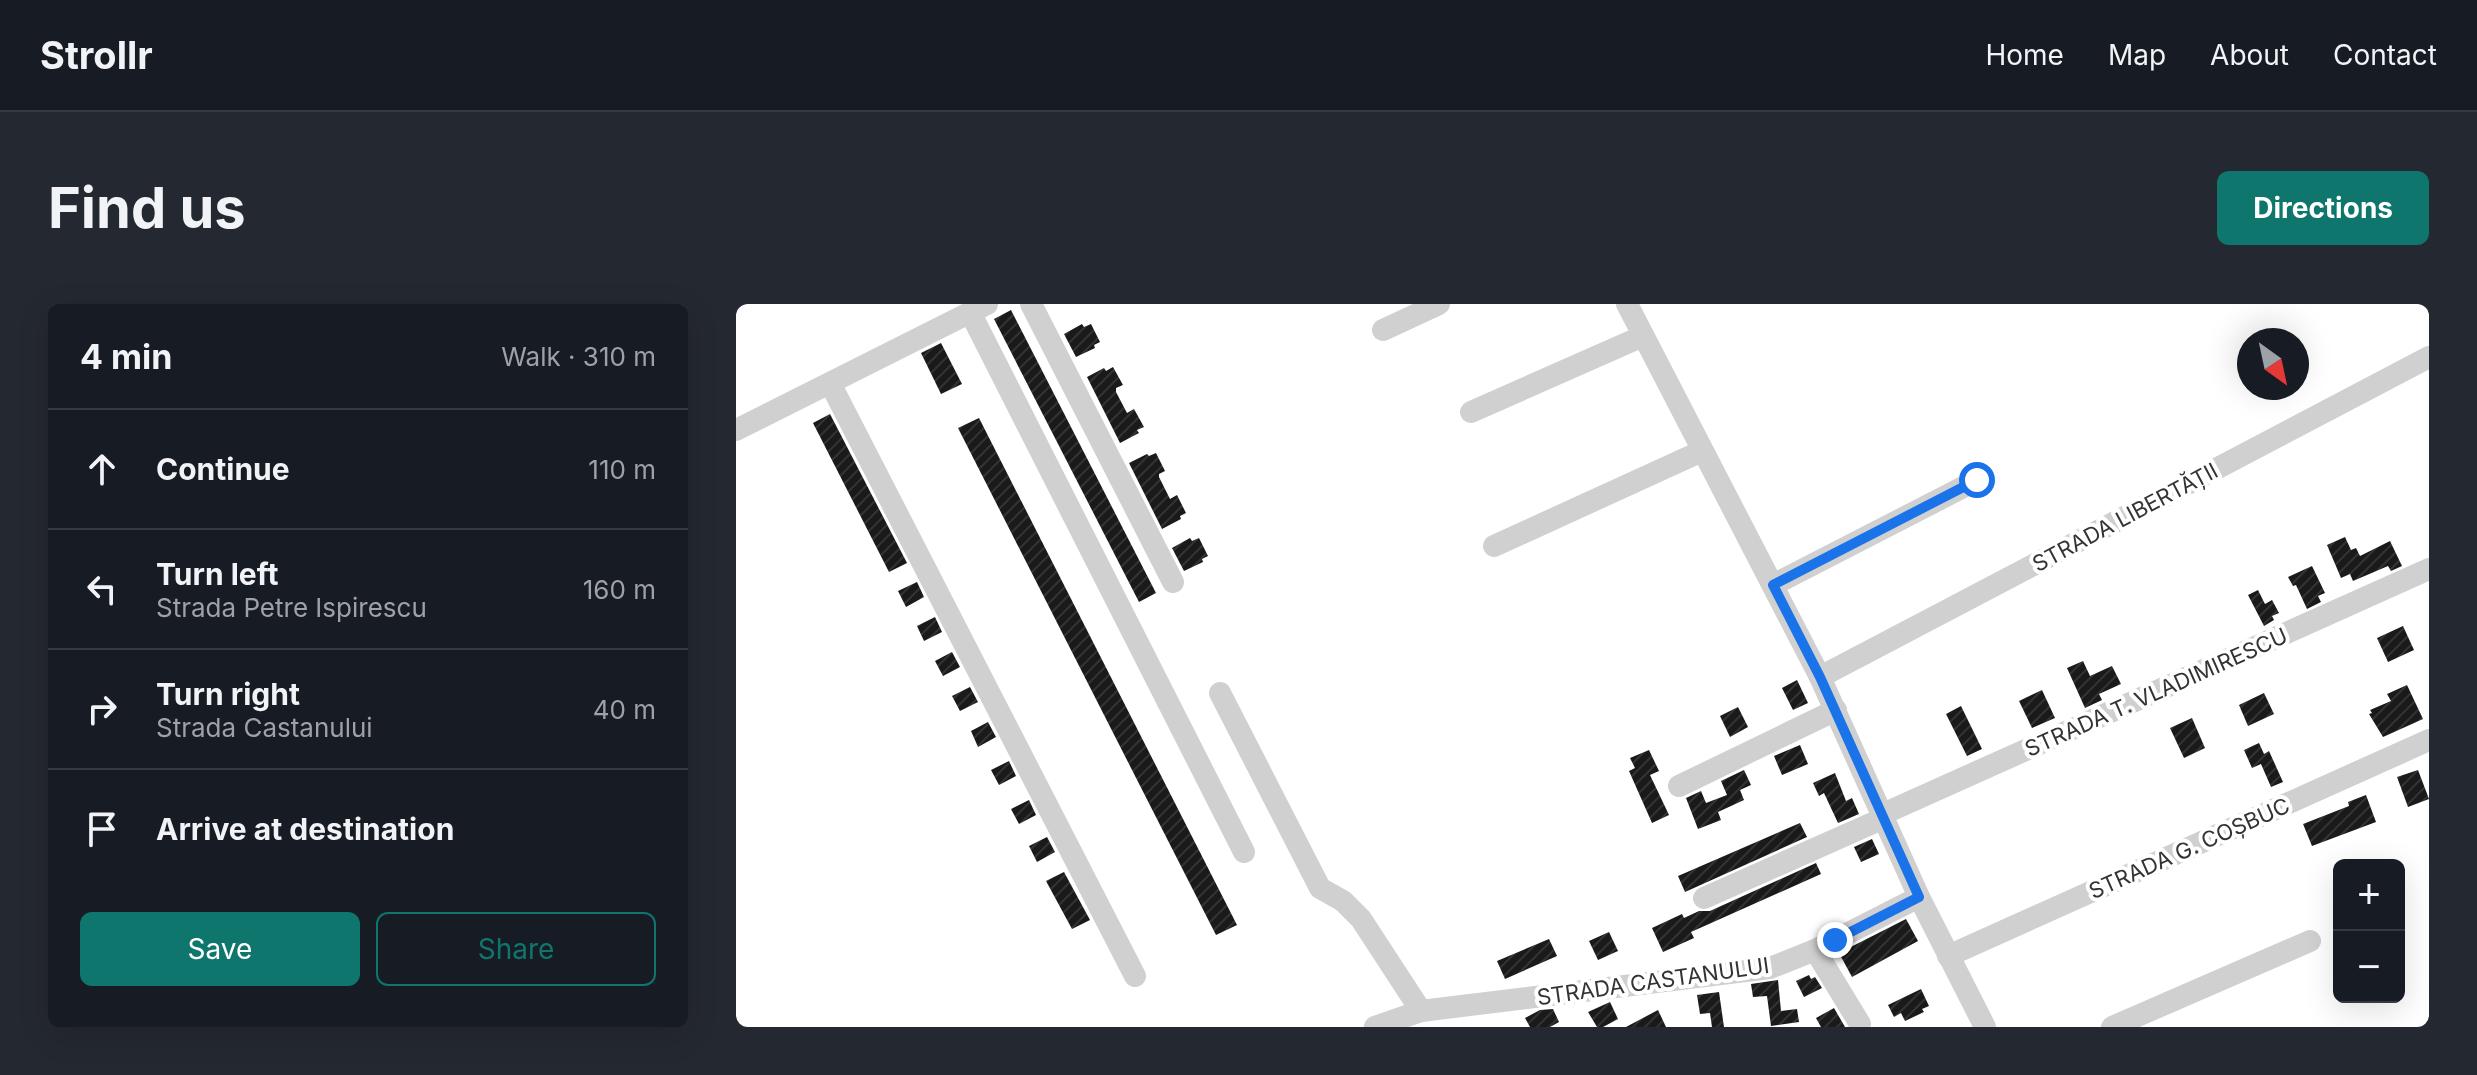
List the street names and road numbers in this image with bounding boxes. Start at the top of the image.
street label: STRADA LIBERTĂȚII [2028,457,2222,578]
street label: STRADA T. VLADIMIRESCU [2021,622,2291,762]
street label: STRADA G. COȘBUC [2085,792,2294,905]
street label: STRADA CASTANULUI [1535,952,1771,1010]

